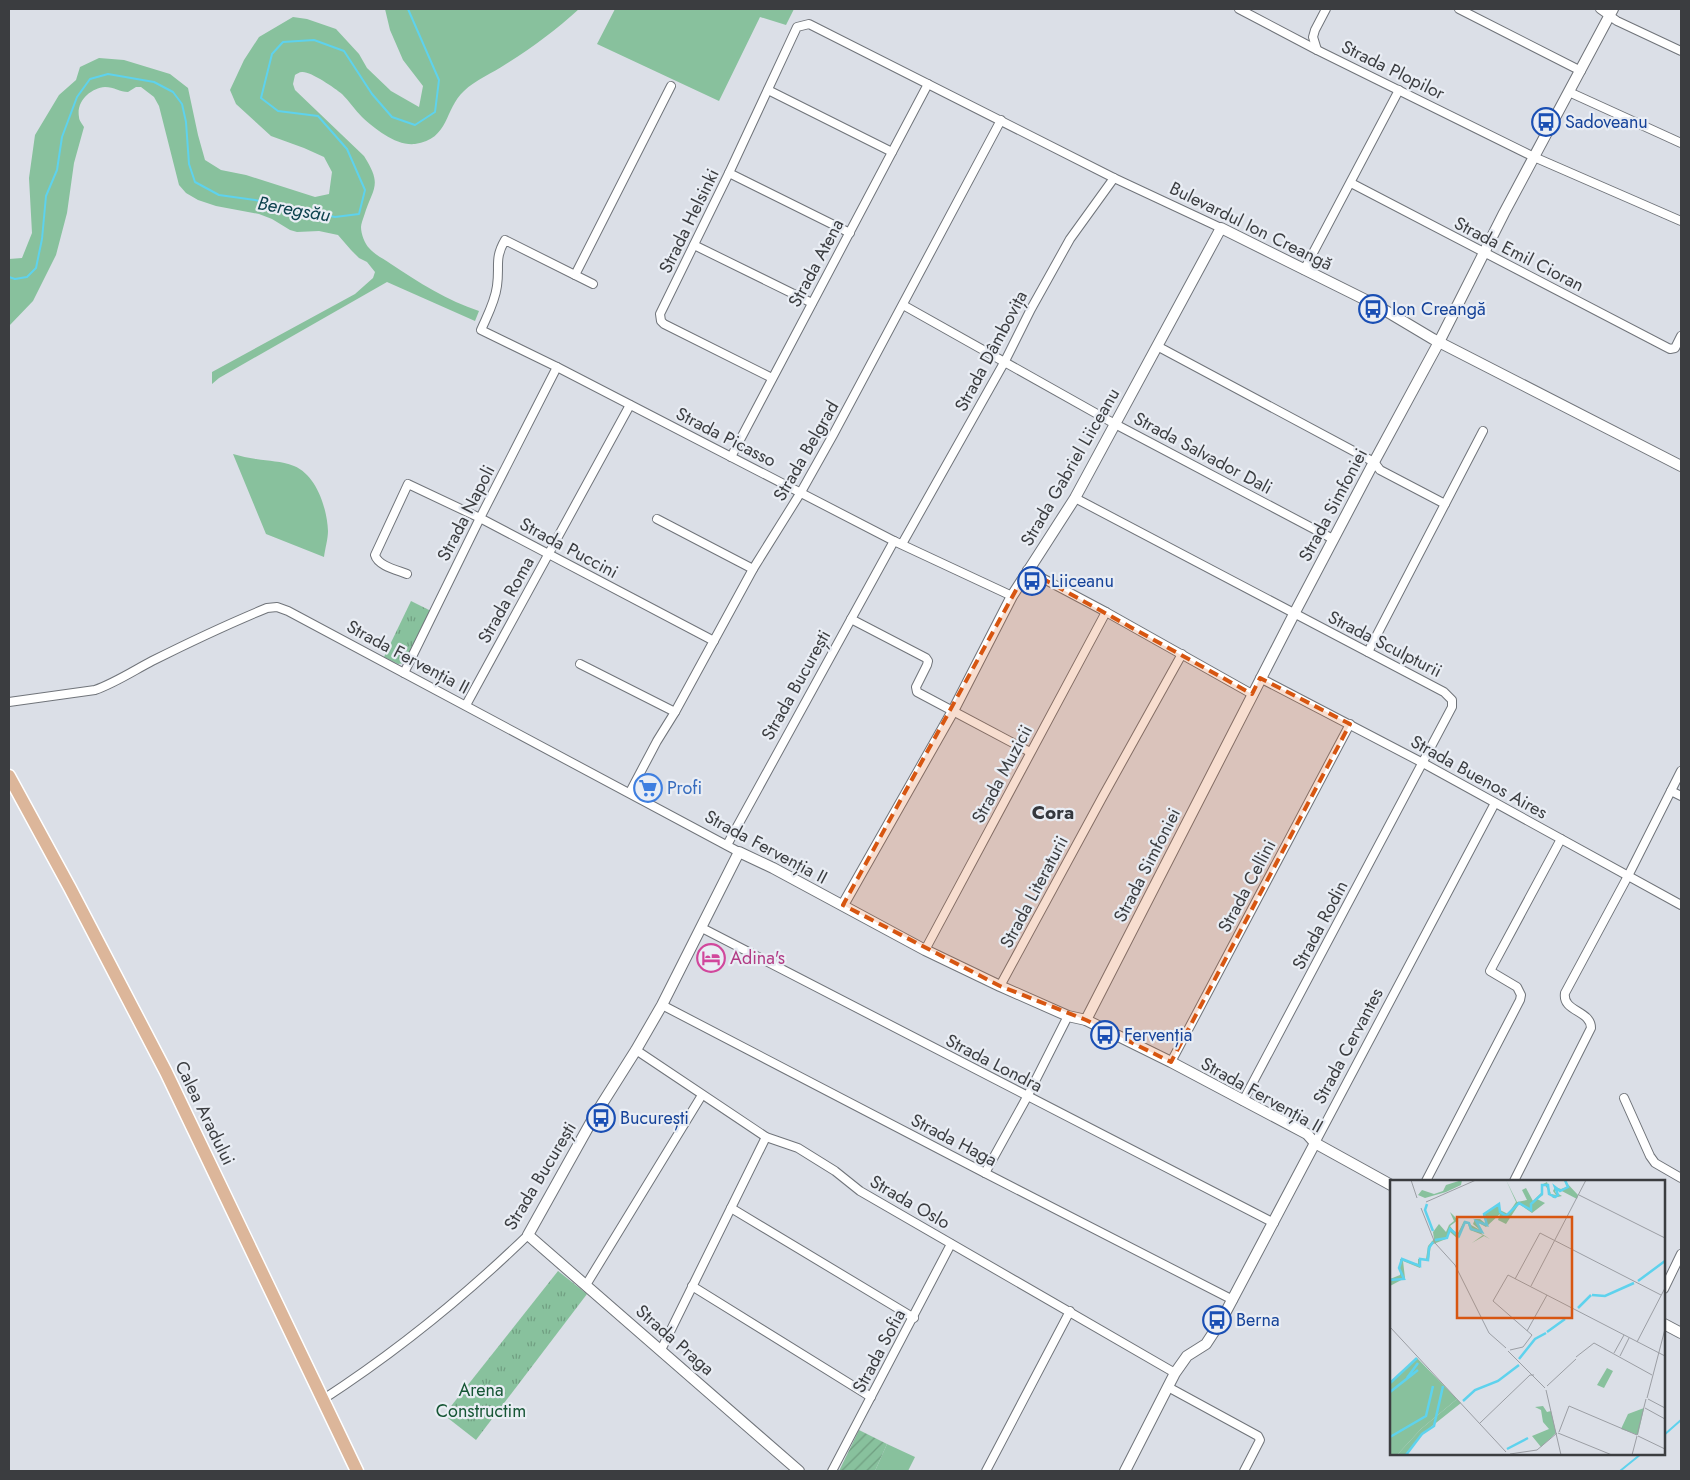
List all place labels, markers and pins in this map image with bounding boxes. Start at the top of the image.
bus stop icon: Sadoveanu [1531,107,1561,137]
place label: Sadoveanu [1565,109,1648,135]
bus stop icon: Ion Creangă [1358,294,1388,324]
place label: Ion Creangă [1392,296,1486,322]
bus stop icon: Liiceanu [1017,566,1047,596]
place label: Liiceanu [1051,568,1114,594]
supermarket icon: Profi [633,773,663,803]
place label: Profi [667,775,702,801]
hotel icon: Adina's [696,943,726,973]
place label: Adina's [730,945,785,971]
bus stop icon: Fervenția [1090,1020,1120,1050]
place label: Fervenția [1124,1022,1192,1048]
bus stop icon: București [586,1103,616,1133]
place label: București [620,1105,689,1131]
bus stop icon: Berna [1202,1305,1232,1335]
place label: Berna [1236,1307,1280,1333]

